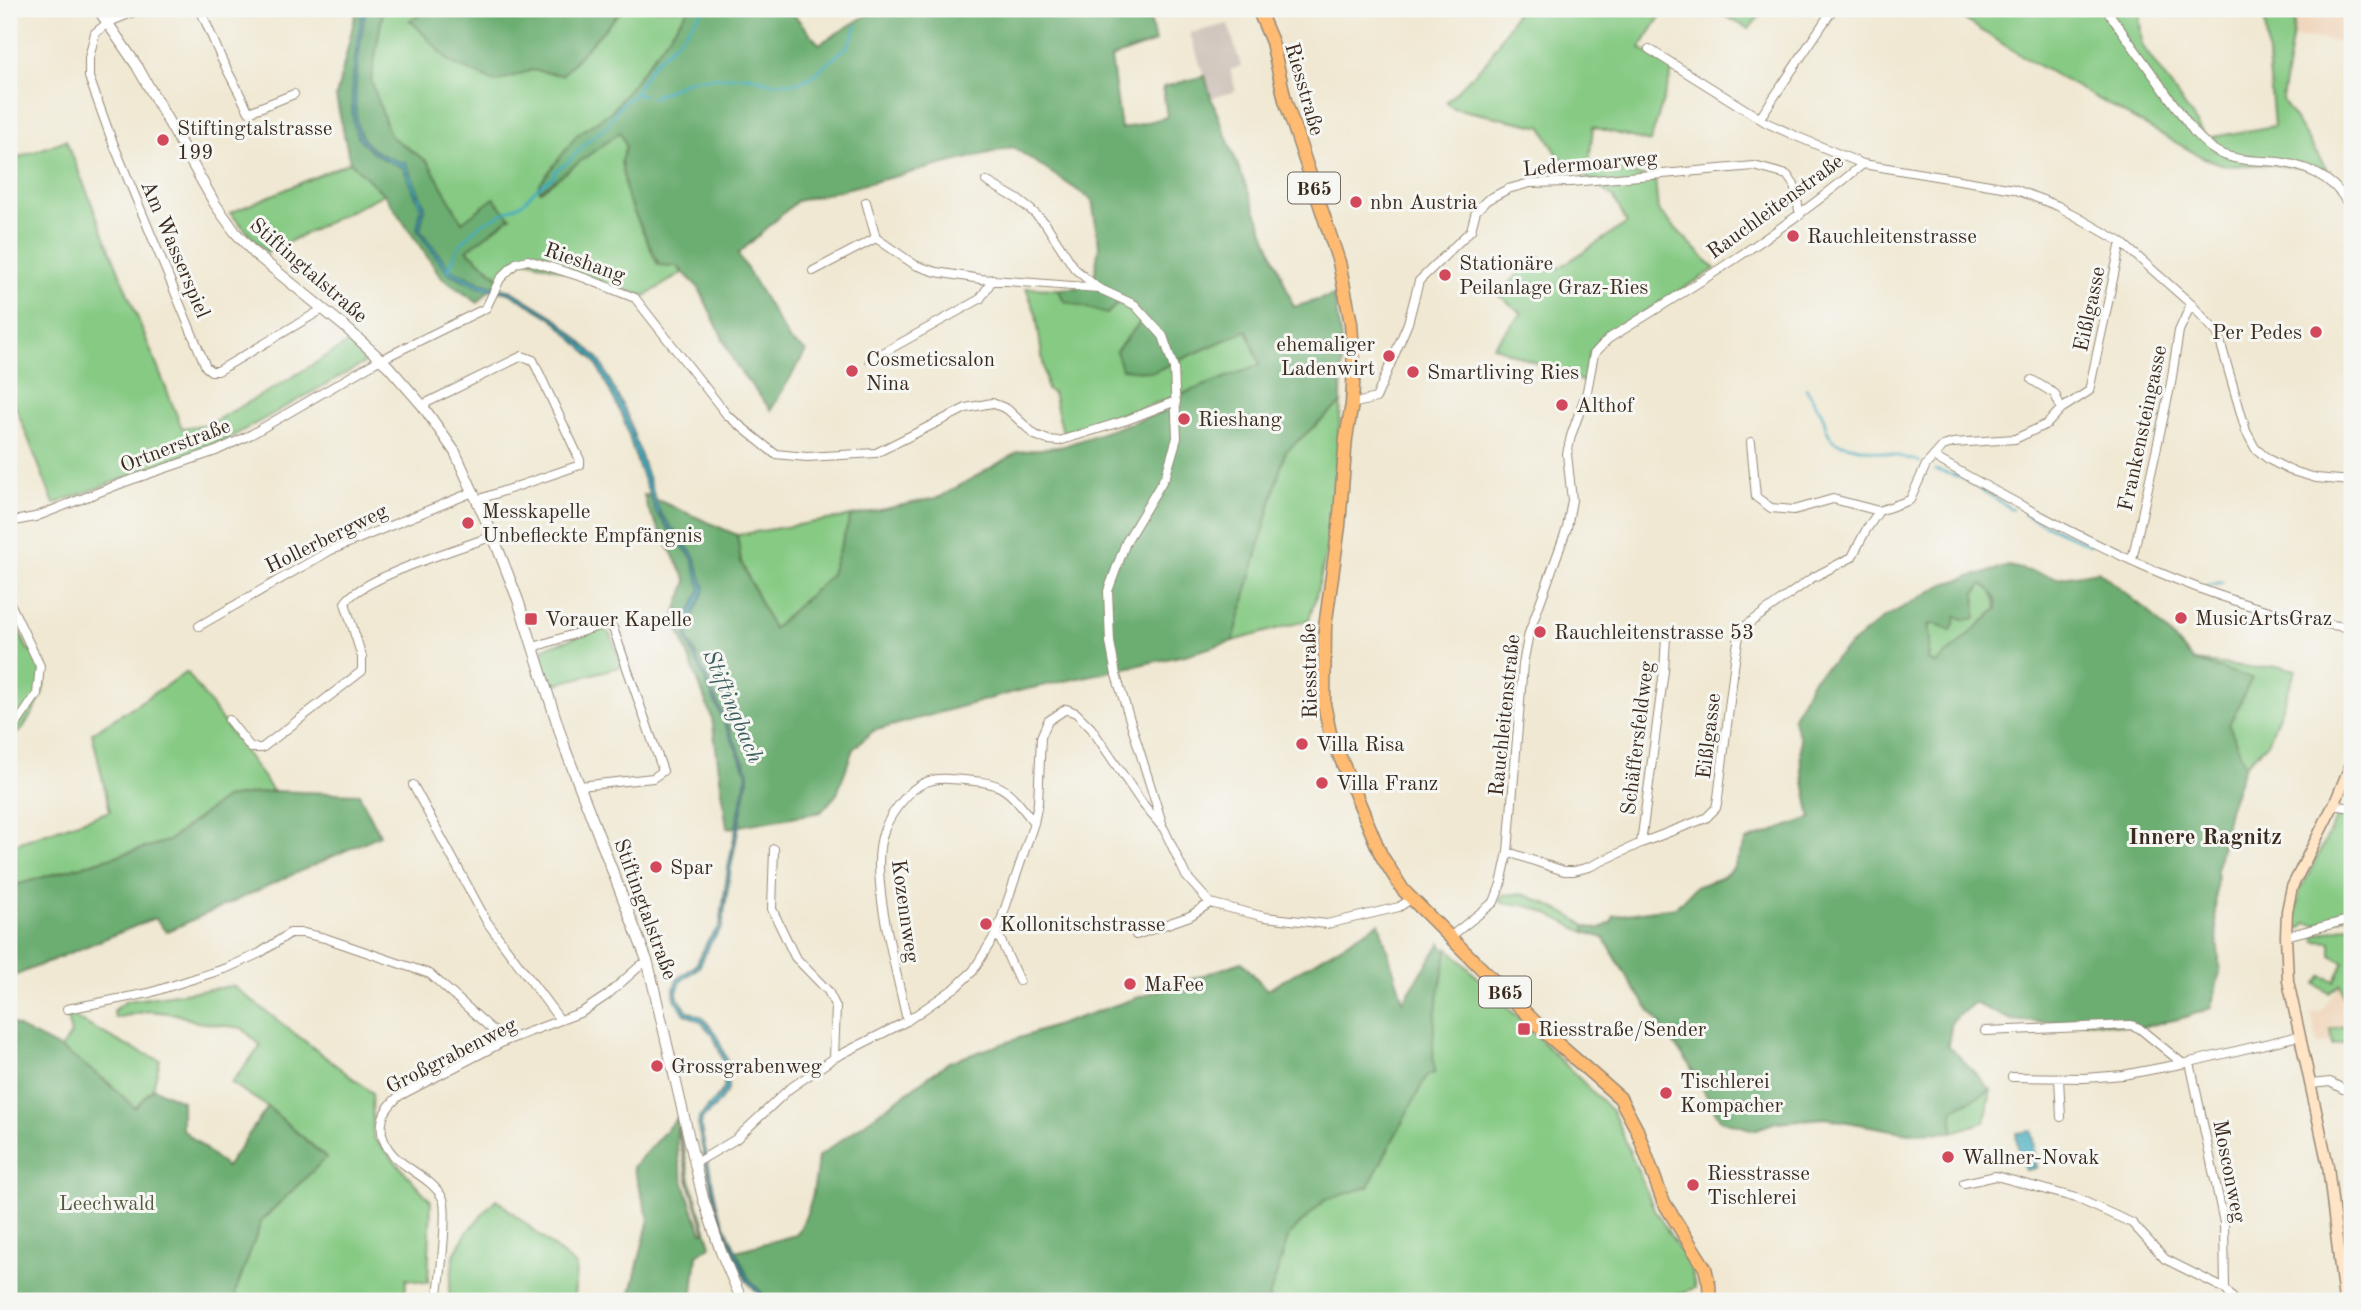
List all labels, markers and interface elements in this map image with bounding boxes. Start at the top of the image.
street label: Riesstraße [1280,41,1327,138]
place label: Stiftingtalstrasse 199 [177,119,332,164]
marker: Stiftingtalstrasse 199 [155,132,171,148]
street label: Ledermoarweg [1522,148,1659,181]
street label: Rauchleitenstraße [1704,151,1848,264]
road number: B65 [1288,172,1340,204]
street label: Am Wasserspiel [136,178,213,322]
place label: nbn Austria [1370,193,1478,214]
marker: nbn Austria [1348,194,1364,210]
street label: Stiftingtalstraße [245,215,371,328]
place label: Rauchleitenstrasse [1807,227,1977,248]
marker: Rauchleitenstrasse [1785,228,1801,244]
street label: Rieshang [541,240,628,287]
place label: Stationäre Peilanlage Graz-Ries [1459,254,1648,299]
street label: Eißlgasse [2071,265,2110,354]
marker: Stationäre Peilanlage Graz-Ries [1437,267,1453,283]
place label: Per Pedes [2212,323,2302,344]
marker: Per Pedes [2308,324,2324,340]
place label: ehemaliger Ladenwirt [1276,335,1375,380]
street label: Frankensteingasse [2116,343,2171,513]
marker: ehemaliger Ladenwirt [1381,348,1397,364]
place label: Cosmeticsalon Nina [866,350,995,395]
marker: Cosmeticsalon Nina [844,363,860,379]
place label: Smartliving Ries [1427,363,1579,384]
marker: Smartliving Ries [1405,364,1421,380]
place label: Althof [1576,396,1635,417]
marker: Althof [1554,397,1570,413]
place label: Rieshang [1198,410,1283,431]
marker: Rieshang [1176,411,1192,427]
street label: Ortnerstraße [117,416,234,477]
street label: Hollerbergweg [262,500,392,578]
place label: Messkapelle Unbefleckte Empfängnis [482,502,702,547]
marker: Messkapelle Unbefleckte Empfängnis [460,515,476,531]
place label: MusicArtsGraz [2195,609,2332,630]
place label: Vorauer Kapelle [545,610,692,631]
marker: MusicArtsGraz [2173,610,2189,626]
marker: Vorauer Kapelle [523,611,539,627]
street label: Riesstraße [1299,623,1322,719]
place label: Rauchleitenstrasse 53 [1554,623,1754,644]
marker: Rauchleitenstrasse 53 [1532,624,1548,640]
street label: Rauchleitenstraße [1487,633,1524,797]
water label: Stiftingbach [698,646,767,767]
street label: Schäffersfeldweg [1619,659,1658,816]
street label: Eißlgasse [1694,692,1725,780]
place label: Villa Risa [1316,735,1405,756]
marker: Villa Risa [1294,736,1310,752]
place label: Villa Franz [1336,774,1438,795]
marker: Villa Franz [1314,775,1330,791]
district label: Innere Ragnitz [2128,826,2282,849]
street label: Stiftingtalstraße [609,836,680,983]
place label: Spar [670,858,713,879]
street label: Kozennweg [887,858,922,965]
marker: Spar [648,859,664,875]
place label: Kollonitschstrasse [1000,915,1165,936]
marker: Kollonitschstrasse [978,916,994,932]
place label: MaFee [1144,975,1204,996]
marker: MaFee [1122,976,1138,992]
road number: B65 [1479,976,1531,1008]
street label: Großgrabenweg [383,1014,521,1098]
place label: Riesstraße/Sender [1538,1020,1707,1041]
marker: Riesstraße/Sender [1516,1021,1532,1037]
place label: Grossgrabenweg [671,1057,822,1078]
marker: Grossgrabenweg [649,1058,665,1074]
place label: Tischlerei Kompacher [1680,1072,1783,1117]
marker: Tischlerei Kompacher [1658,1085,1674,1101]
street label: Mosconweg [2208,1118,2249,1225]
place label: Wallner-Novak [1962,1148,2099,1169]
marker: Wallner-Novak [1940,1149,1956,1165]
place label: Riesstrasse Tischlerei [1707,1164,1810,1209]
marker: Riesstrasse Tischlerei [1685,1177,1701,1193]
park label: Leechwald [59,1194,155,1215]

